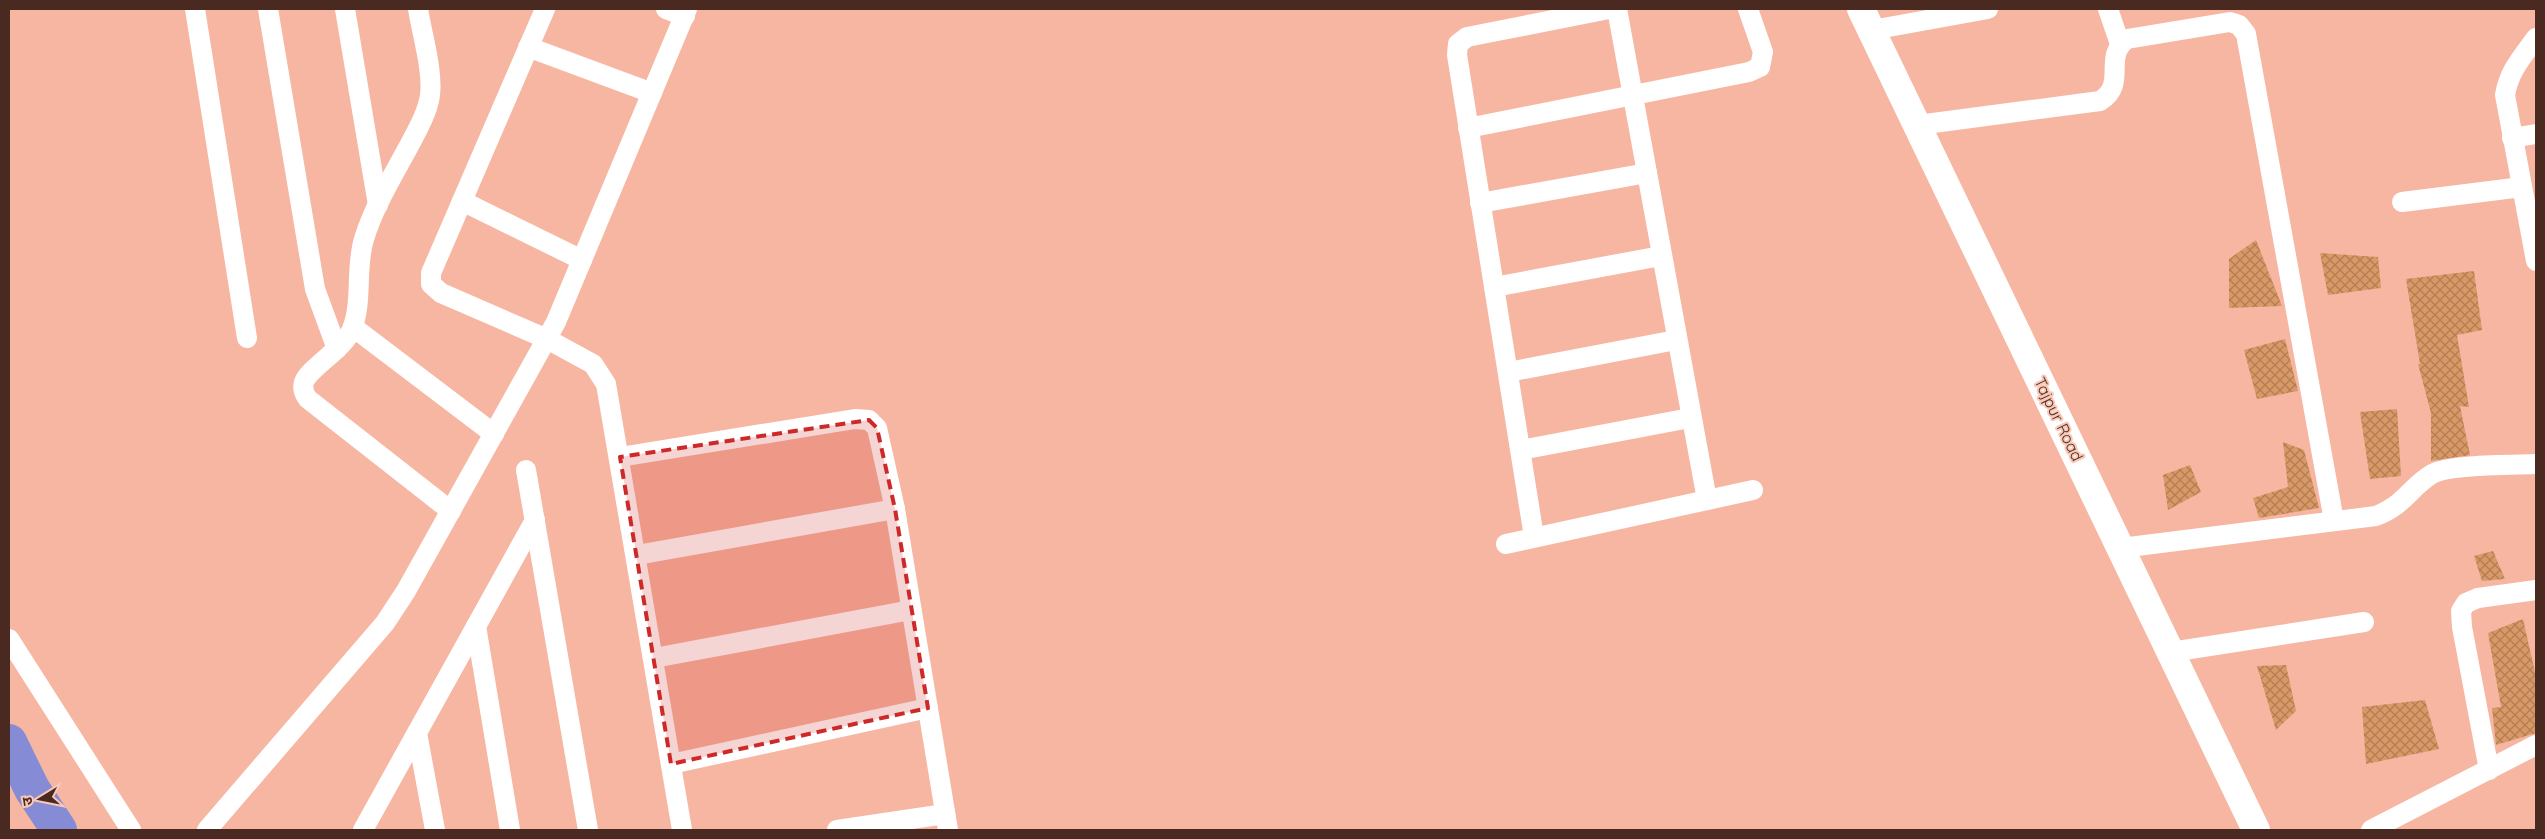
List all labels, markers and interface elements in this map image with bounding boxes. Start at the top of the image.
street label: Tajpur Road [2030,374,2088,464]
north arrow [15,774,65,824]
text: उ [17,795,37,807]

